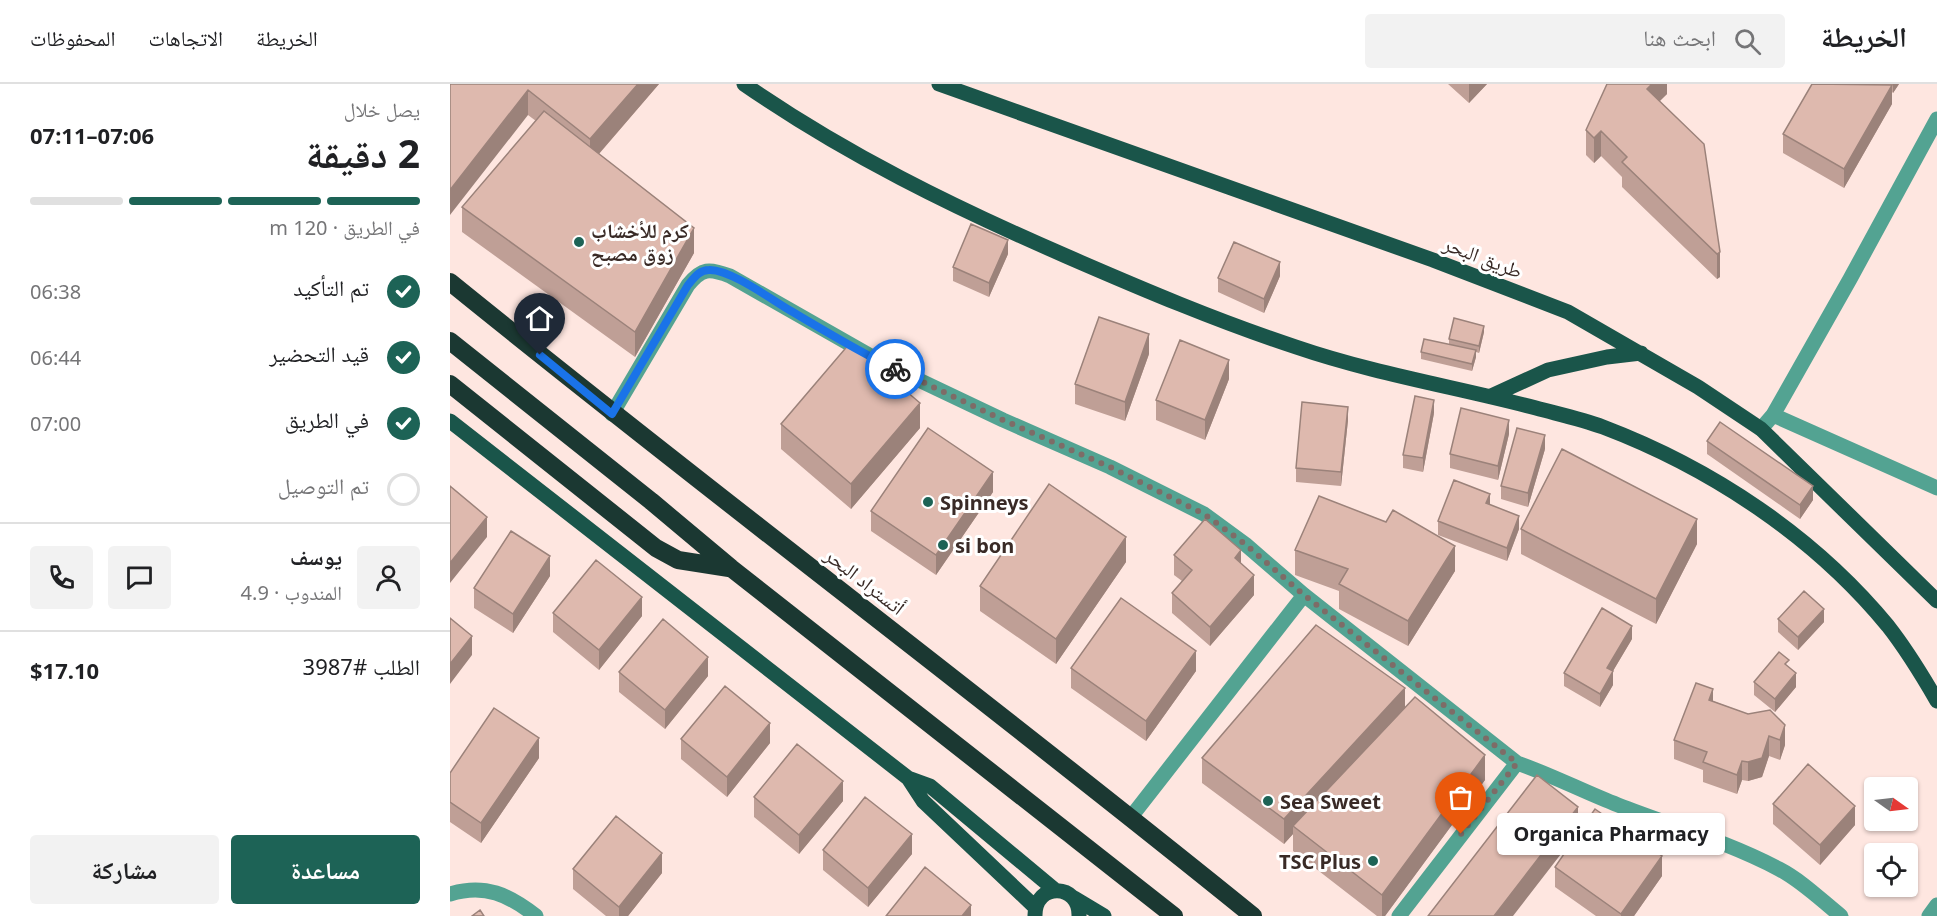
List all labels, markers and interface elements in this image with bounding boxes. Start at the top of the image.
search box [1365,14,1785,68]
text: الخريطة [1821,17,1907,55]
text: ابحث هنا [1643,22,1716,52]
text: المحفوظات [30,24,115,52]
text: الاتجاهات [148,24,223,52]
text: الخريطة [256,24,318,52]
icon: search [1731,25,1764,58]
text: يصل خلال [344,96,420,123]
text: 07:06–07:11 [30,120,154,150]
text: 2 دقيقة [306,126,420,179]
text: في الطريق · 120 m [269,214,420,241]
place label: كرم للأخشاب زوق مصبح [591,217,689,267]
street label: طريق البحر [1439,229,1526,284]
marker: كرم للأخشاب زوق مصبح [572,235,586,249]
text: تم التأكيد [293,272,369,302]
icon: check [387,275,420,308]
text: 06:38 [30,278,81,305]
pin [514,293,565,355]
icon: home [523,302,556,335]
text: قيد التحضير [269,338,369,368]
courier [865,339,925,399]
icon: check [387,341,420,374]
text: 06:44 [30,344,81,371]
icon: bike [879,353,912,386]
text: في الطريق [285,404,369,434]
icon: check [387,407,420,440]
text: 07:00 [30,410,81,437]
text: تم التوصيل [278,470,369,500]
place label: Spinneys [940,489,1029,516]
marker: Spinneys [921,495,935,509]
place label: si bon [955,532,1014,559]
marker: si bon [936,538,950,552]
text: يوسف [290,541,342,571]
street label: أتستراد البحر [819,541,911,621]
button: phone [30,546,93,609]
button: chat [108,546,171,609]
button: person [357,546,420,609]
text: المندوب · 4.9 [241,579,342,606]
text: الطلب #3987 [303,651,420,681]
text: $17.10 [30,655,99,685]
pin [1435,772,1486,834]
north arrow [1864,777,1918,831]
map controls [1864,777,1918,897]
icon: bag [1444,781,1477,814]
place label: Sea Sweet [1280,788,1381,815]
marker: Sea Sweet [1261,794,1275,808]
callout: Organica Pharmacy [1497,813,1725,855]
text: Organica Pharmacy [1513,820,1709,847]
button: مشاركة [30,835,219,904]
button: مساعدة [231,835,420,904]
button: locate [1864,843,1918,897]
place label: TSC Plus [1279,848,1361,875]
marker: TSC Plus [1366,854,1380,868]

